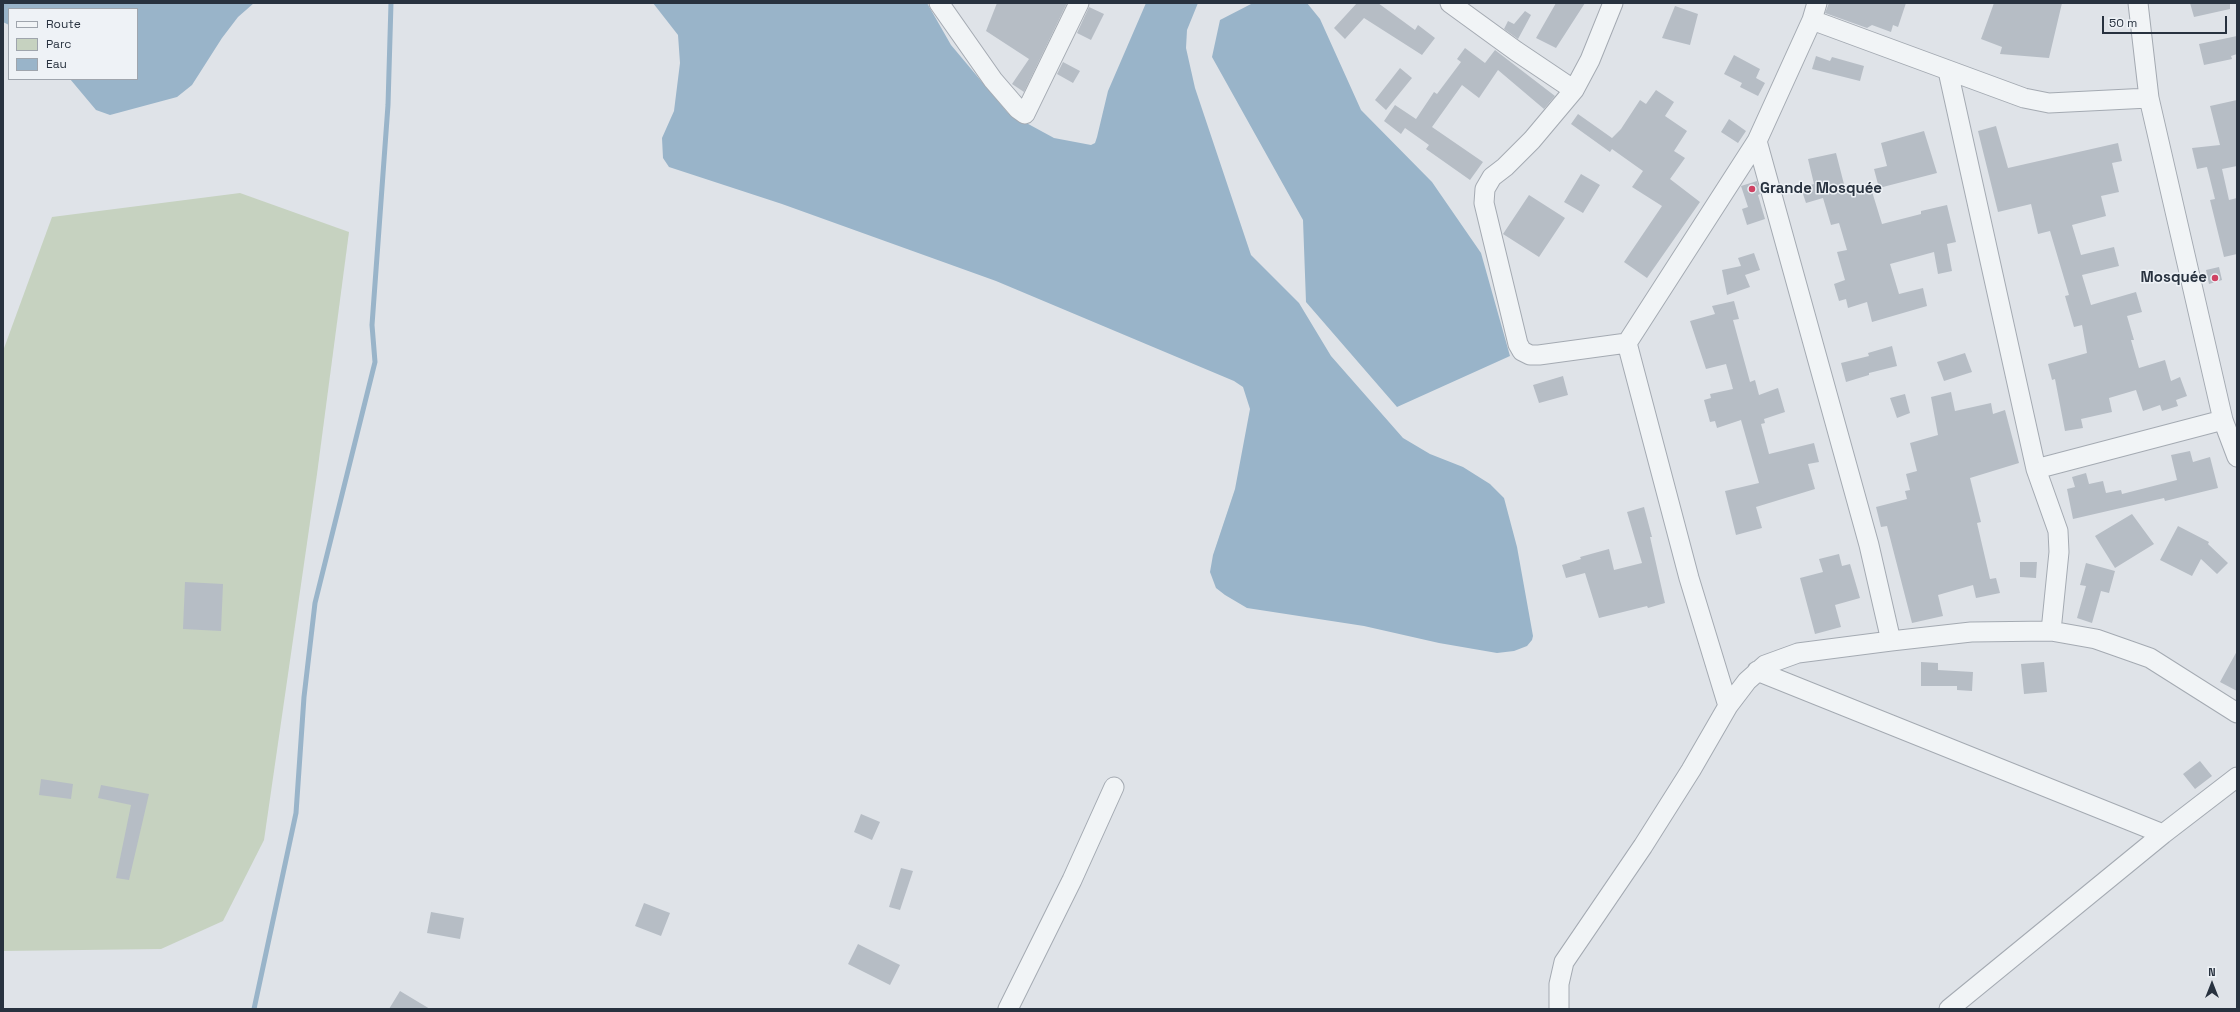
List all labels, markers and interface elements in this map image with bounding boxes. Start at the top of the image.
legend [8,8,138,80]
scale bar [2104,8,2229,34]
text: 50 m [2109,15,2137,31]
text: Route [46,16,81,32]
text: Parc [46,36,71,52]
text: Eau [46,56,67,72]
place label: Grande Mosquée [1760,180,1882,198]
marker: Grande Mosquée [1747,184,1757,194]
place label: Mosquée [2141,269,2207,287]
marker: Mosquée [2210,273,2220,283]
north arrow [2192,964,2232,1004]
text: N [2208,965,2216,979]

